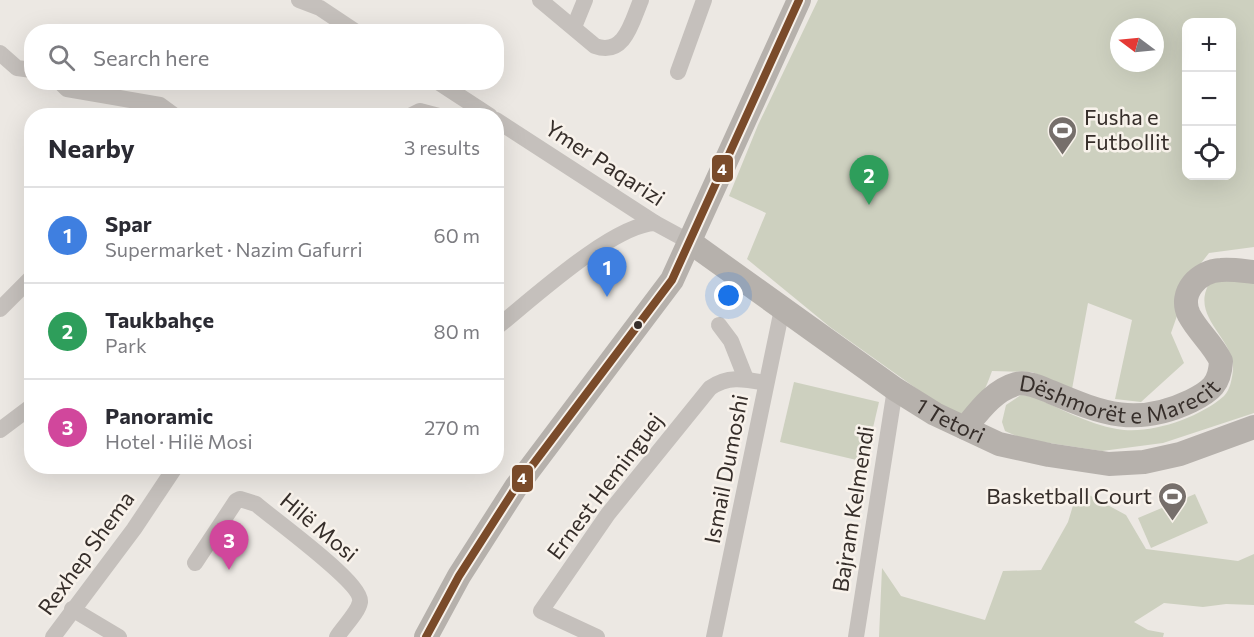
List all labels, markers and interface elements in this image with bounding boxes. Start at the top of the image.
north arrow [1110,18,1164,72]
map controls [1182,18,1236,180]
button: + [1182,18,1236,72]
search box [24,24,504,90]
icon: search [45,41,78,74]
text: Search here [93,44,209,71]
button: − [1182,72,1236,126]
place label: Fusha e Futbollit [1084,103,1170,155]
street label: Ymer Paqarizi [540,114,670,211]
sports icon: Fusha e Futbollit [1047,114,1079,156]
button: locate [1182,126,1236,180]
text: Nearby [48,132,135,163]
text: 3 results [404,135,480,159]
line badge: 4 [711,154,734,183]
pin: 2 [850,156,888,205]
text: 4 [717,159,727,178]
text: Spar [105,210,152,237]
text: 1 [63,223,72,247]
text: 60 m [434,223,480,247]
text: Supermarket · Nazim Gafurri [105,237,363,261]
pin: 1 [588,248,626,297]
your location [714,281,743,310]
text: Taukbahçe [105,306,214,333]
text: 2 [62,319,73,343]
text: 80 m [434,319,480,343]
unlabelled marker [632,319,644,331]
text: Park [105,333,147,357]
street label: Dëshmorët e Marecit [1017,369,1225,428]
street label: 1 Tetori [911,391,989,449]
street label: Ismail Dumoshi [698,392,753,546]
text: Panoramic [105,402,213,429]
street label: Ernest Heminguej [541,407,668,564]
text: 3 [62,415,73,439]
text: 270 m [424,415,480,439]
street label: Bajram Kelmendi [826,424,879,594]
text: Hotel · Hilë Mosi [105,429,253,453]
line badge: 4 [511,464,534,493]
text: 4 [517,468,527,487]
sports icon: Basketball Court [1157,480,1189,522]
place label: Basketball Court [986,482,1152,509]
street label: Rexhep Shema [32,485,140,620]
street label: Hilë Mosi [275,486,364,567]
pin: 3 [210,520,248,570]

